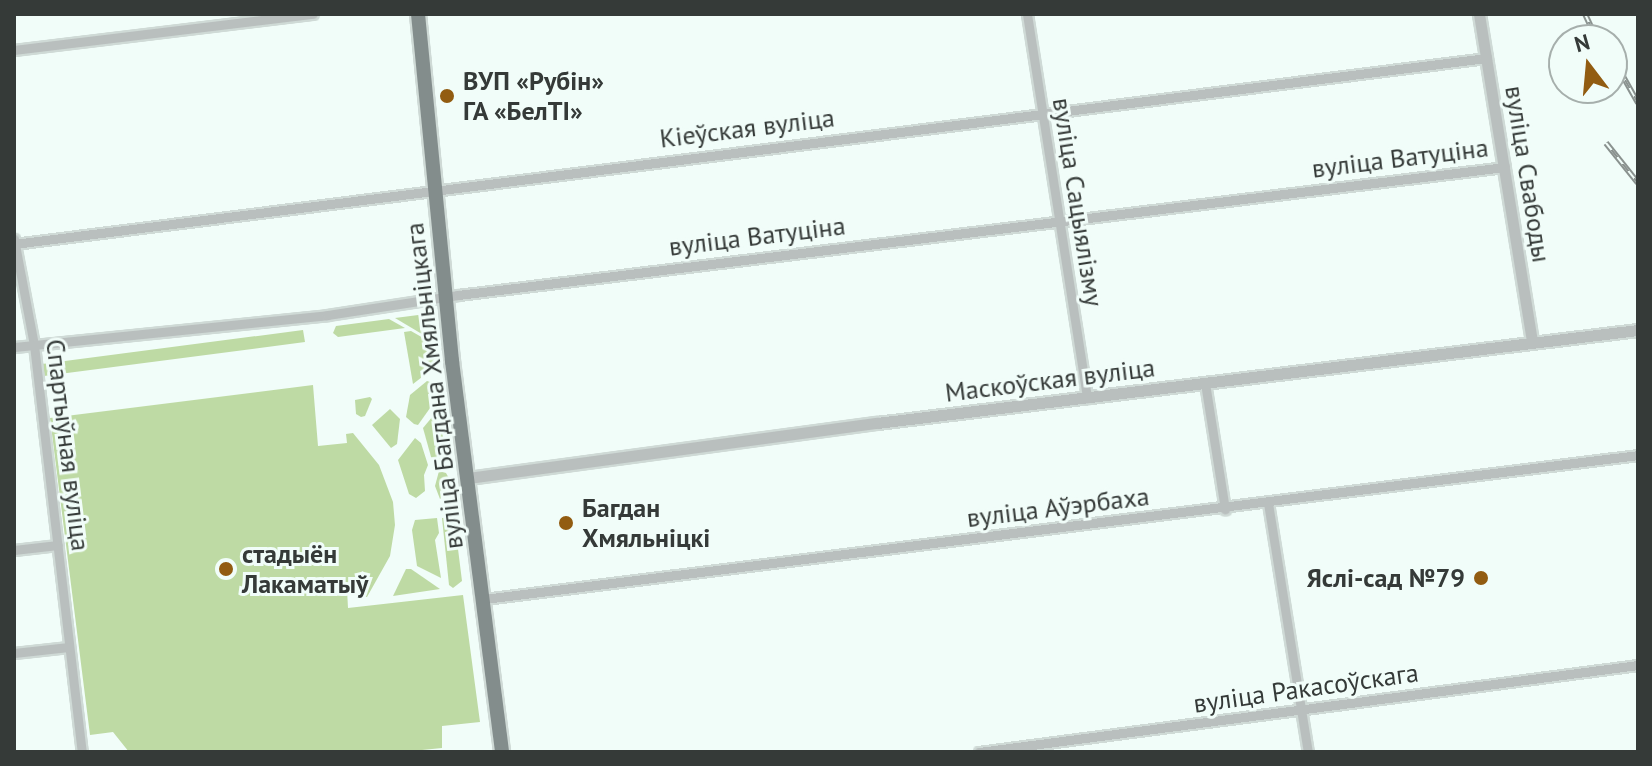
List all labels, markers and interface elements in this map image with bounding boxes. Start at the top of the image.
north arrow [1548,24,1628,104]
text: N [1571,27,1593,58]
place label: ВУП «Рубін» ГА «БелТІ» [463,65,604,126]
street label: вуліца Свабоды [1499,83,1557,265]
marker: ВУП «Рубін» ГА «БелТІ» [438,87,456,105]
street label: вуліца Сацыялізму [1046,95,1110,309]
street label: Кіеўская вуліца [658,102,836,154]
street label: вуліца Ватуціна [1310,132,1490,184]
street label: вуліца Ватуціна [667,210,847,262]
street label: вуліца Багдана Хмяльніцкага [398,221,470,551]
street label: Спартыўная вуліца [40,337,96,553]
street label: Маскоўская вуліца [943,352,1157,408]
street label: вуліца Аўэрбаха [964,480,1152,534]
place label: Багдан Хмяльніцкі [582,492,710,554]
marker: Багдан Хмяльніцкі [557,514,575,532]
place label: стадыён Лакаматыў [242,538,368,600]
marker: стадыён Лакаматыў [217,560,235,578]
place label: Яслі-сад №79 [1307,562,1465,594]
marker: Яслі-сад №79 [1472,569,1490,587]
street label: вуліца Ракасоўскага [1191,657,1421,719]

